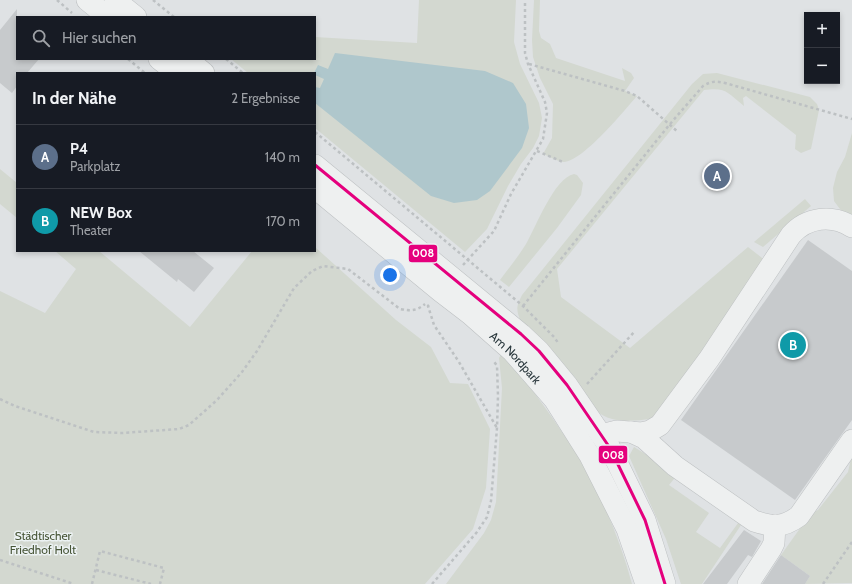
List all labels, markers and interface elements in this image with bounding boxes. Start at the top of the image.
map controls [804,12,840,84]
button: + [804,12,840,48]
search box [16,16,316,60]
icon: search [30,27,52,49]
text: Hier suchen [62,29,137,47]
button: − [804,48,840,84]
text: In der Nähe [32,88,116,108]
text: 2 Ergebnisse [231,90,300,106]
text: P4 [70,140,88,158]
text: A [41,149,49,165]
text: 140 m [265,149,300,165]
text: Parkplatz [70,158,120,174]
pin: A [704,161,730,191]
text: NEW Box [70,204,132,222]
text: B [41,213,49,229]
text: 170 m [266,213,300,229]
text: Theater [70,222,112,238]
line badge: 008 [408,244,438,263]
text: 008 [412,246,434,260]
your location [380,265,400,285]
street label: Am Nordpark [487,328,545,387]
pin: B [780,330,806,360]
line badge: 008 [598,445,628,464]
text: 008 [602,448,624,462]
park label: Städtischer Friedhof Holt [10,528,76,557]

